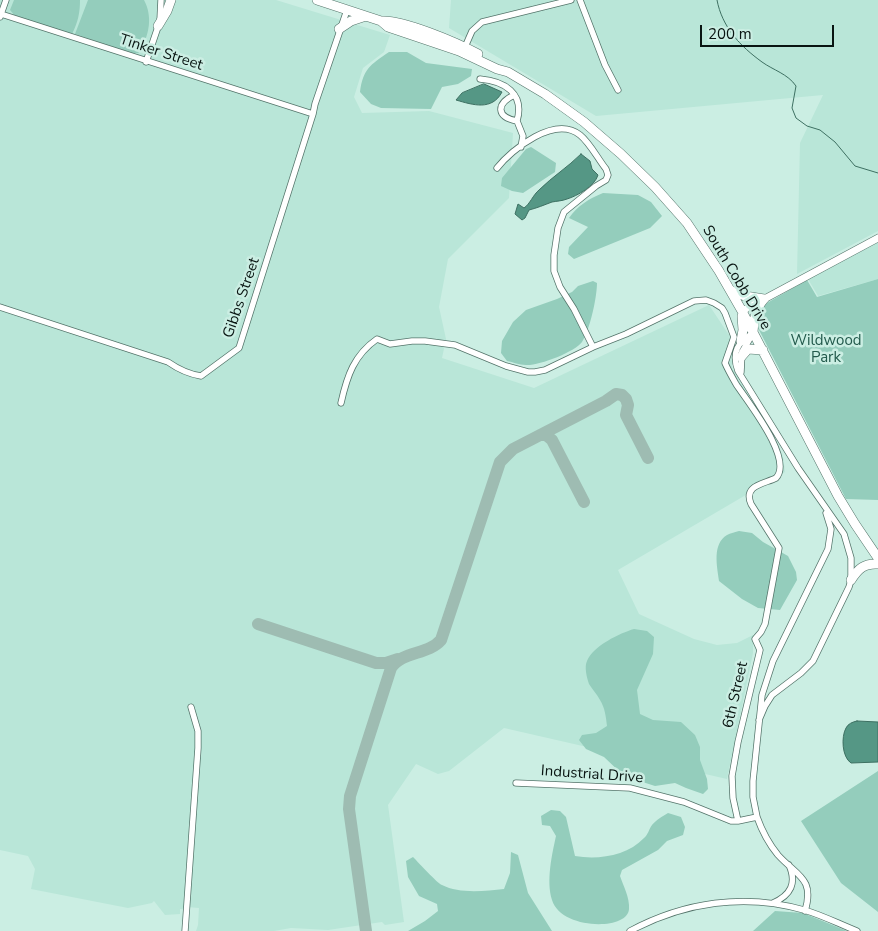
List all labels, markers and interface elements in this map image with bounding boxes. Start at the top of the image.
scale bar [703,15,837,47]
text: 200 m [708,24,752,44]
street label: Tinker Street [117,31,205,75]
street label: South Cobb Drive [698,223,774,333]
street label: Gibbs Street [220,255,264,341]
park label: Wildwood Park [790,332,862,367]
street label: 6th Street [720,660,752,730]
street label: Industrial Drive [540,762,644,788]

